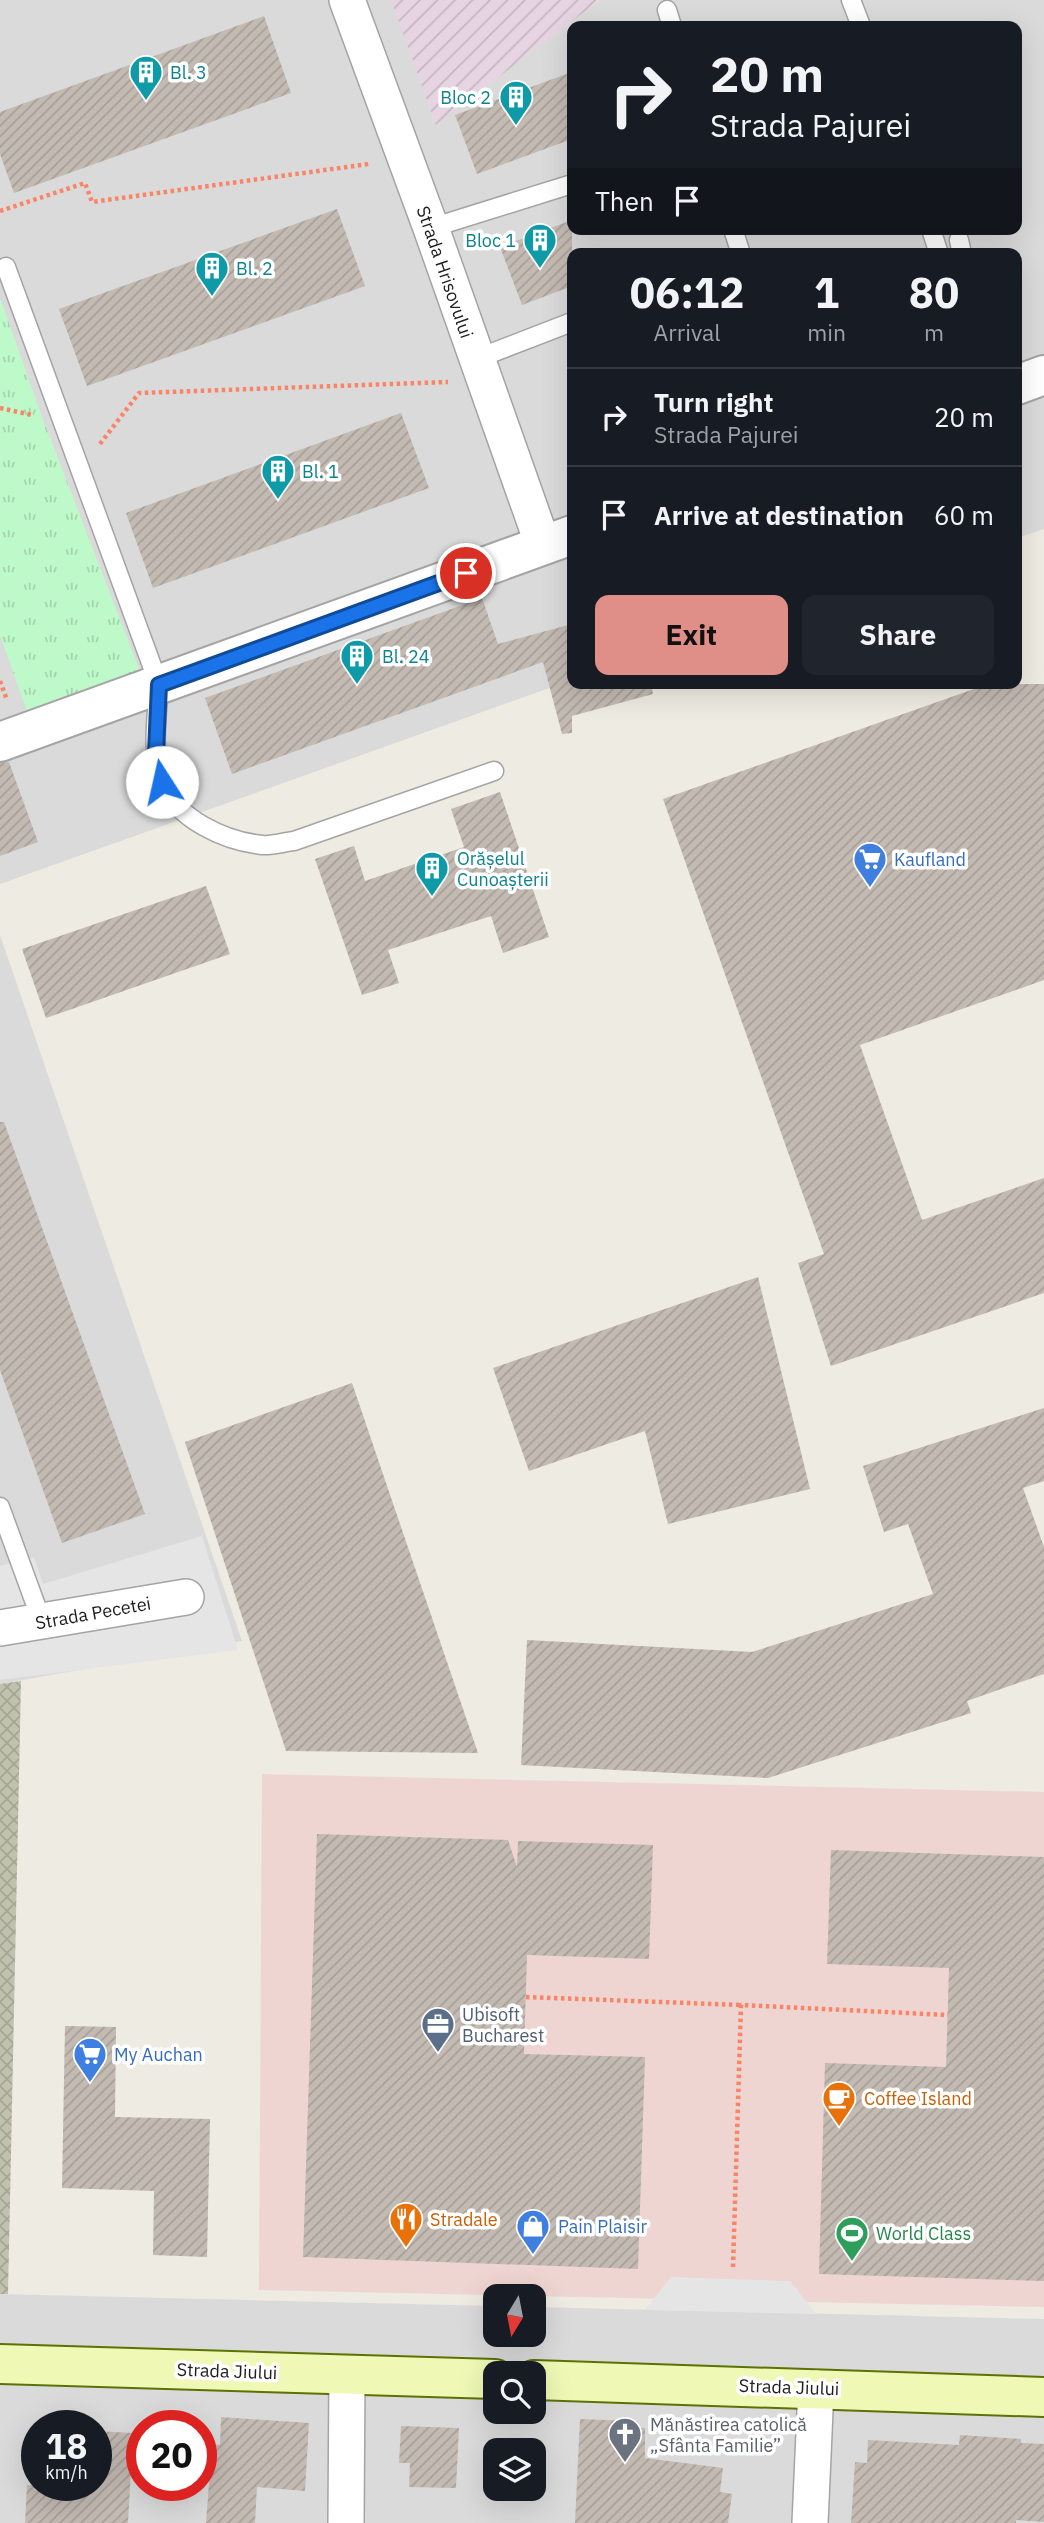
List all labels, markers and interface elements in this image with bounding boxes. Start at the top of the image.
text: 20 m [710,42,824,105]
icon: right [595,49,686,140]
building icon: Bl. 3 [127,53,165,102]
place label: Bl. 3 [170,61,207,84]
building icon: Bloc 2 [497,78,535,127]
place label: Bloc 2 [440,86,491,109]
text: Strada Pajurei [710,104,911,146]
icon: arrive [668,182,706,220]
text: Then [595,184,654,218]
street label: Strada Hrisovului [412,203,478,341]
building icon: Bloc 1 [521,221,559,270]
place label: Bloc 1 [465,229,516,252]
building icon: Bl. 2 [193,249,231,298]
place label: Bl. 2 [236,257,273,280]
text: 06:12 [630,265,744,320]
text: 1 [814,265,839,320]
text: 80 [909,265,959,320]
text: Arrival [654,317,721,347]
text: min [807,317,846,347]
text: m [924,317,944,347]
text: Turn right [654,385,773,419]
icon: right [595,398,633,436]
text: 20 m [934,400,994,434]
text: Strada Pajurei [654,419,799,449]
building icon: Bl. 1 [259,452,297,501]
place label: Bl. 1 [302,460,339,483]
icon: arrive [595,496,633,534]
text: Arrive at destination [654,498,904,532]
text: 60 m [934,498,994,532]
pin [436,543,496,603]
icon: arrive [447,554,485,592]
button: Exit [595,595,788,675]
button: Share [802,595,994,675]
building icon: Bl. 24 [338,637,376,686]
place label: Bl. 24 [382,645,430,668]
position arrow [125,745,199,819]
supermarket icon: Kaufland [851,840,889,889]
place label: Orășelul Cunoașterii [457,847,549,891]
place label: Kaufland [894,848,966,871]
building icon: Orășelul Cunoașterii [413,849,451,898]
street label: Strada Pecetei [33,1592,153,1634]
place label: Ubisoft Bucharest [462,2003,544,2047]
office icon: Ubisoft Bucharest [419,2005,457,2054]
supermarket icon: My Auchan [71,2035,109,2084]
place label: My Auchan [114,2043,203,2066]
cafe icon: Coffee Island [820,2079,858,2128]
place label: Coffee Island [864,2087,972,2110]
restaurant icon: Stradale [387,2200,425,2249]
shop icon: Pain Plaisir [514,2207,552,2256]
place label: Stradale [430,2208,498,2231]
sports icon: World Class [833,2214,871,2263]
place label: Pain Plaisir [558,2215,647,2238]
place label: World Class [876,2222,971,2245]
north arrow [483,2284,546,2347]
map controls [483,2284,546,2501]
street label: Strada Jiului [176,2358,278,2384]
button: search [483,2361,546,2424]
street label: Strada Jiului [738,2374,840,2400]
speed limit sign: 20 [126,2410,217,2501]
place label: Mănăstirea catolică „Sfânta Familie” [650,2413,807,2457]
church icon: Mănăstirea catolică „Sfânta Familie” [606,2415,644,2464]
text: 18 [45,2423,88,2469]
button: layers [483,2438,546,2501]
text: km/h [45,2461,88,2484]

